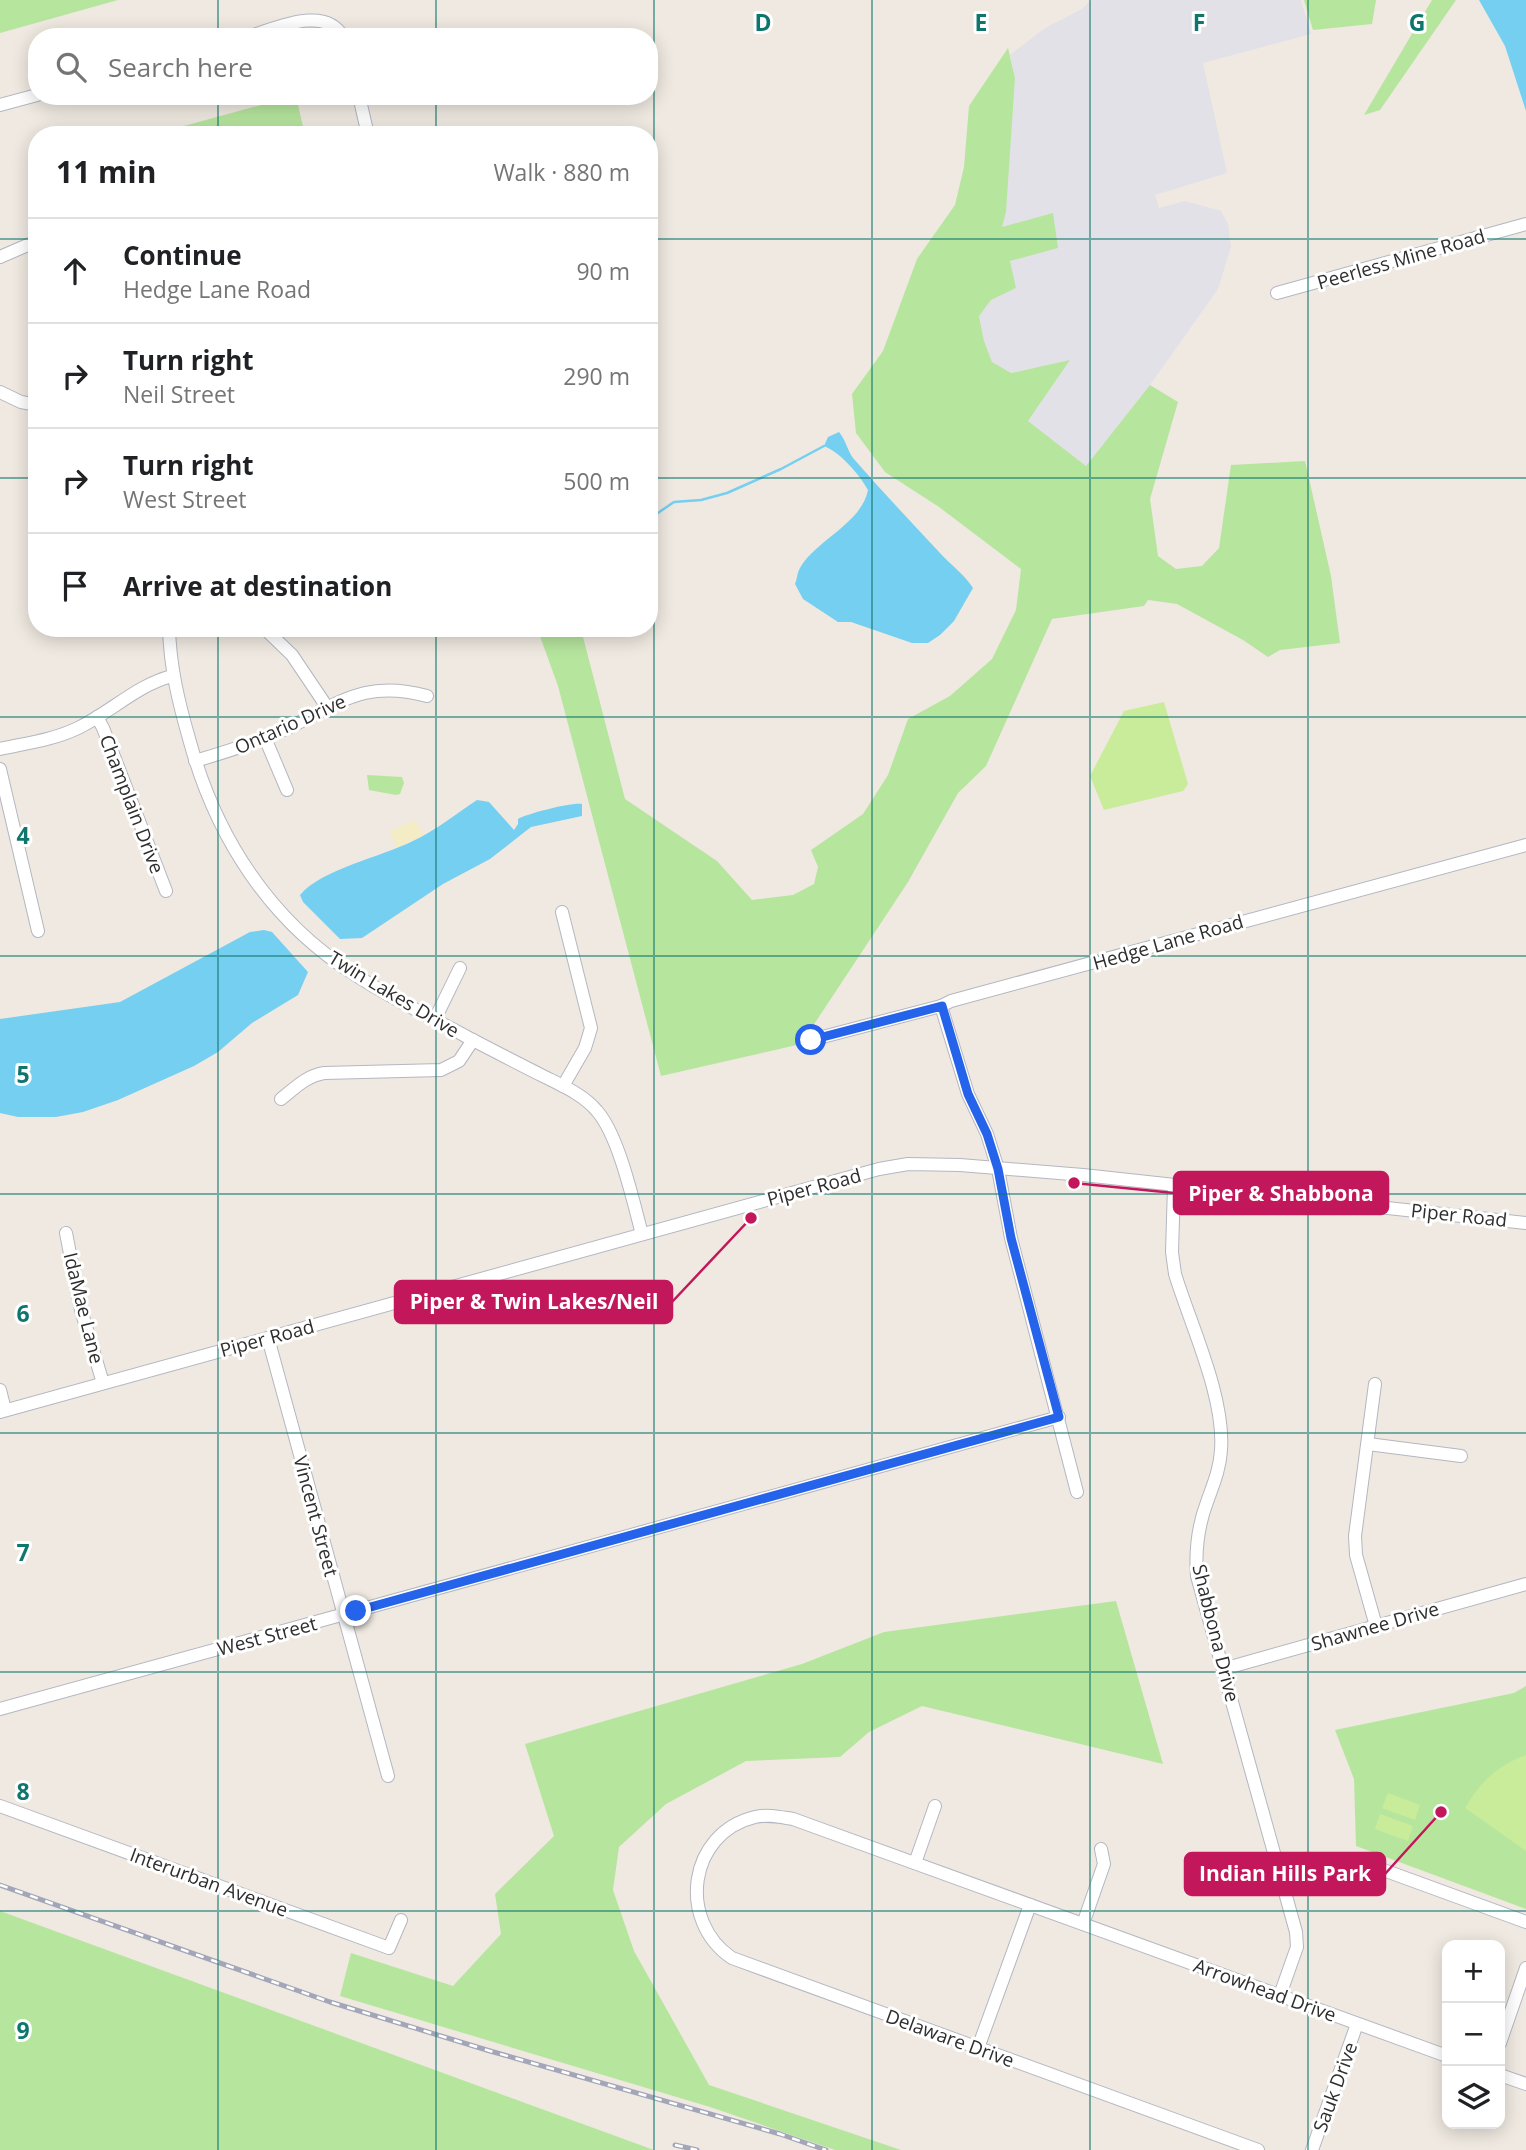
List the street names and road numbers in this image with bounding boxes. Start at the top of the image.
street label: Peerless Mine Road [1314,223,1488,295]
street label: Ontario Drive [230,688,350,760]
street label: Champlain Drive [94,731,170,877]
street label: Hedge Lane Road [1090,908,1246,976]
street label: Twin Lakes Drive [324,945,464,1043]
street label: Piper Road [764,1162,864,1212]
street label: Piper Road [1410,1197,1508,1233]
street label: IdaMae Lane [58,1250,110,1366]
street label: Piper Road [217,1313,317,1363]
street label: Vincent Street [287,1453,345,1579]
street label: Shabbona Drive [1186,1561,1246,1705]
street label: Shawnee Drive [1308,1595,1442,1657]
street label: West Street [214,1610,320,1662]
street label: Interurban Avenue [126,1841,292,1923]
street label: Arrowhead Drive [1190,1952,1340,2028]
street label: Delaware Drive [882,2003,1018,2073]
street label: Sauk Drive [1307,2038,1363,2136]

